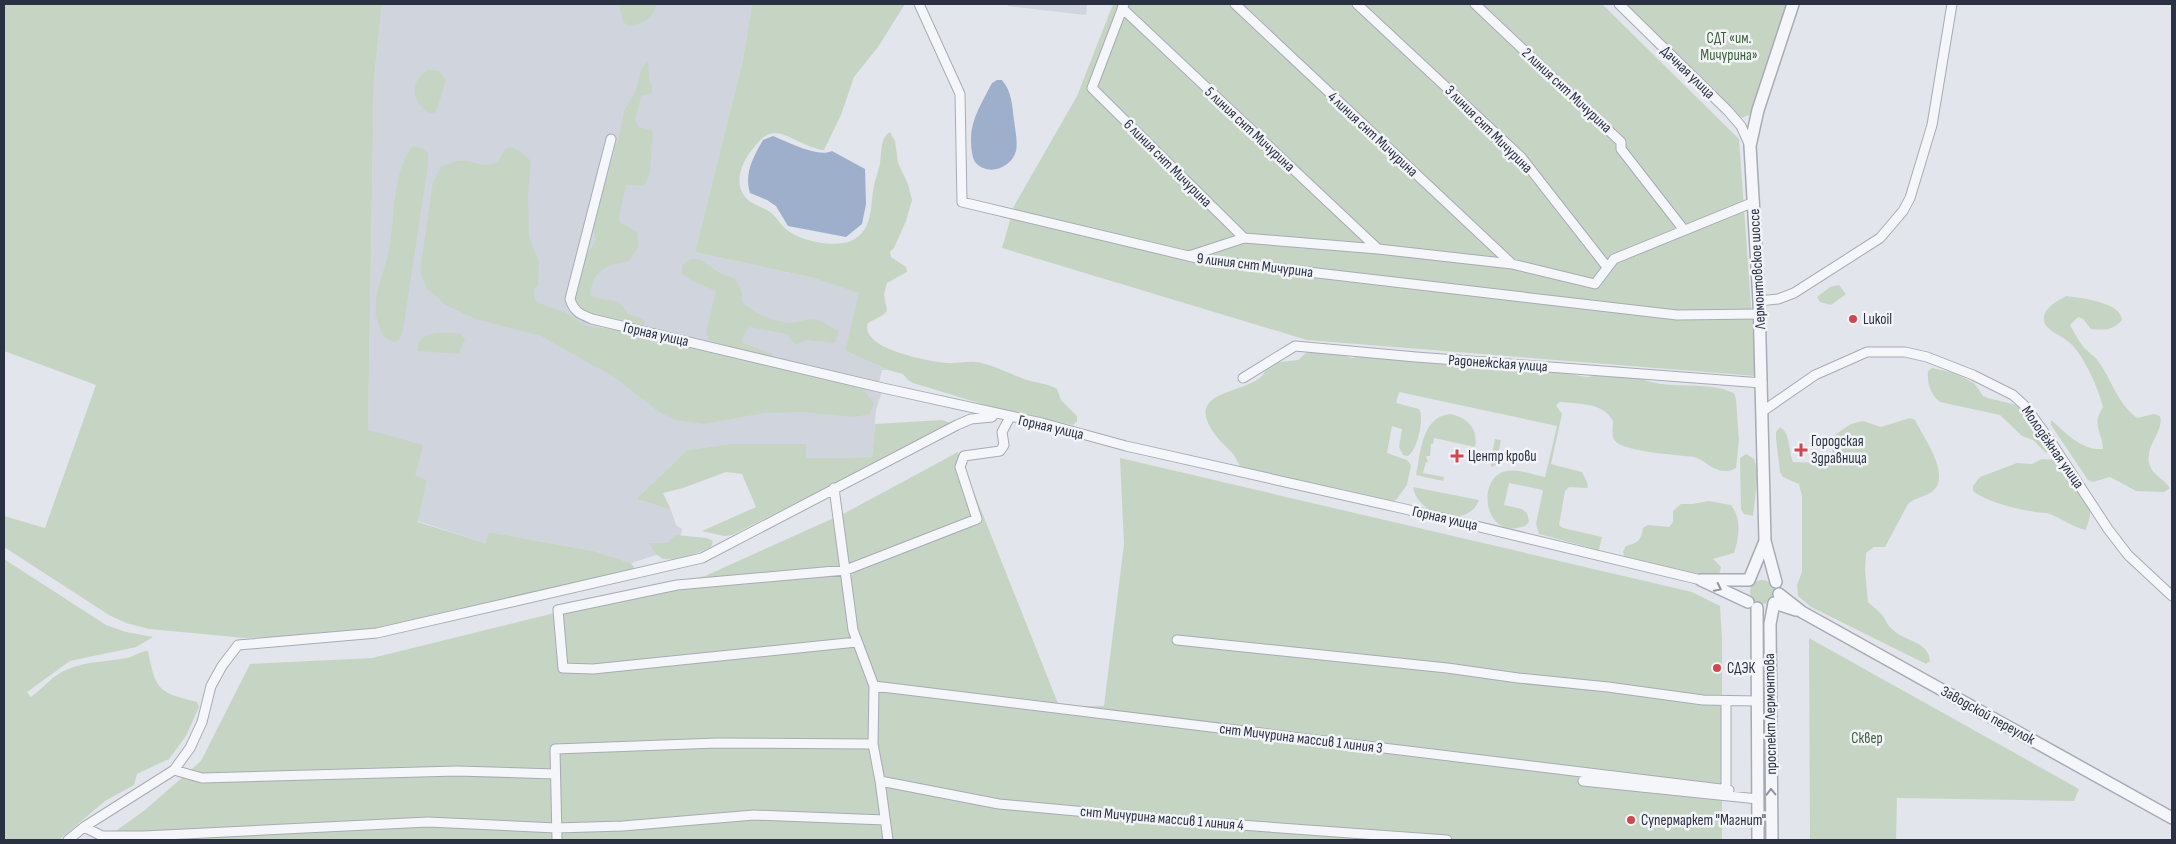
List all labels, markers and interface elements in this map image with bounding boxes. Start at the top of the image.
park label: СДТ «им. Мичурина» [1700,29,1758,65]
street label: Дачная улица [1656,42,1719,103]
street label: 2 линия снт Мичурина [1518,44,1616,137]
street label: 3 линия снт Мичурина [1441,81,1537,177]
street label: 5 линия снт Мичурина [1201,83,1299,176]
street label: 4 линия снт Мичурина [1324,88,1422,181]
street label: 6 линия снт Мичурина [1120,115,1216,212]
street label: Лермонтовское шоссе [1745,208,1770,331]
street label: 9 линия снт Мичурина [1196,249,1314,282]
place label: Lukoil [1863,310,1892,329]
marker: Lukoil [1847,313,1859,325]
street label: Горная улица [621,318,691,351]
street label: Радонежская улица [1448,351,1549,376]
street label: Молодёжная улица [2017,402,2088,492]
street label: Горная улица [1016,411,1086,444]
place label: Городская Здравница [1811,432,1867,468]
marker: Городская Здравница [1795,444,1807,456]
place label: Центр крови [1468,447,1537,466]
marker: Центр крови [1450,449,1464,463]
street label: Горная улица [1410,502,1480,535]
one-way arrow [1713,581,1722,592]
street label: проспект Лермонтова [1760,653,1781,775]
place label: СДЭК [1727,659,1755,678]
marker: СДЭК [1711,662,1723,674]
street label: Заводской переулок [1937,682,2039,749]
street label: снт Мичурина массив 1 линия 3 [1218,719,1384,758]
park label: Сквер [1851,729,1883,748]
one-way arrow [1766,787,1776,795]
street label: снт Мичурина массив 1 линия 4 [1079,802,1245,835]
place label: Супермаркет "Магнит" [1641,811,1766,830]
marker: Супермаркет "Магнит" [1625,814,1637,826]

